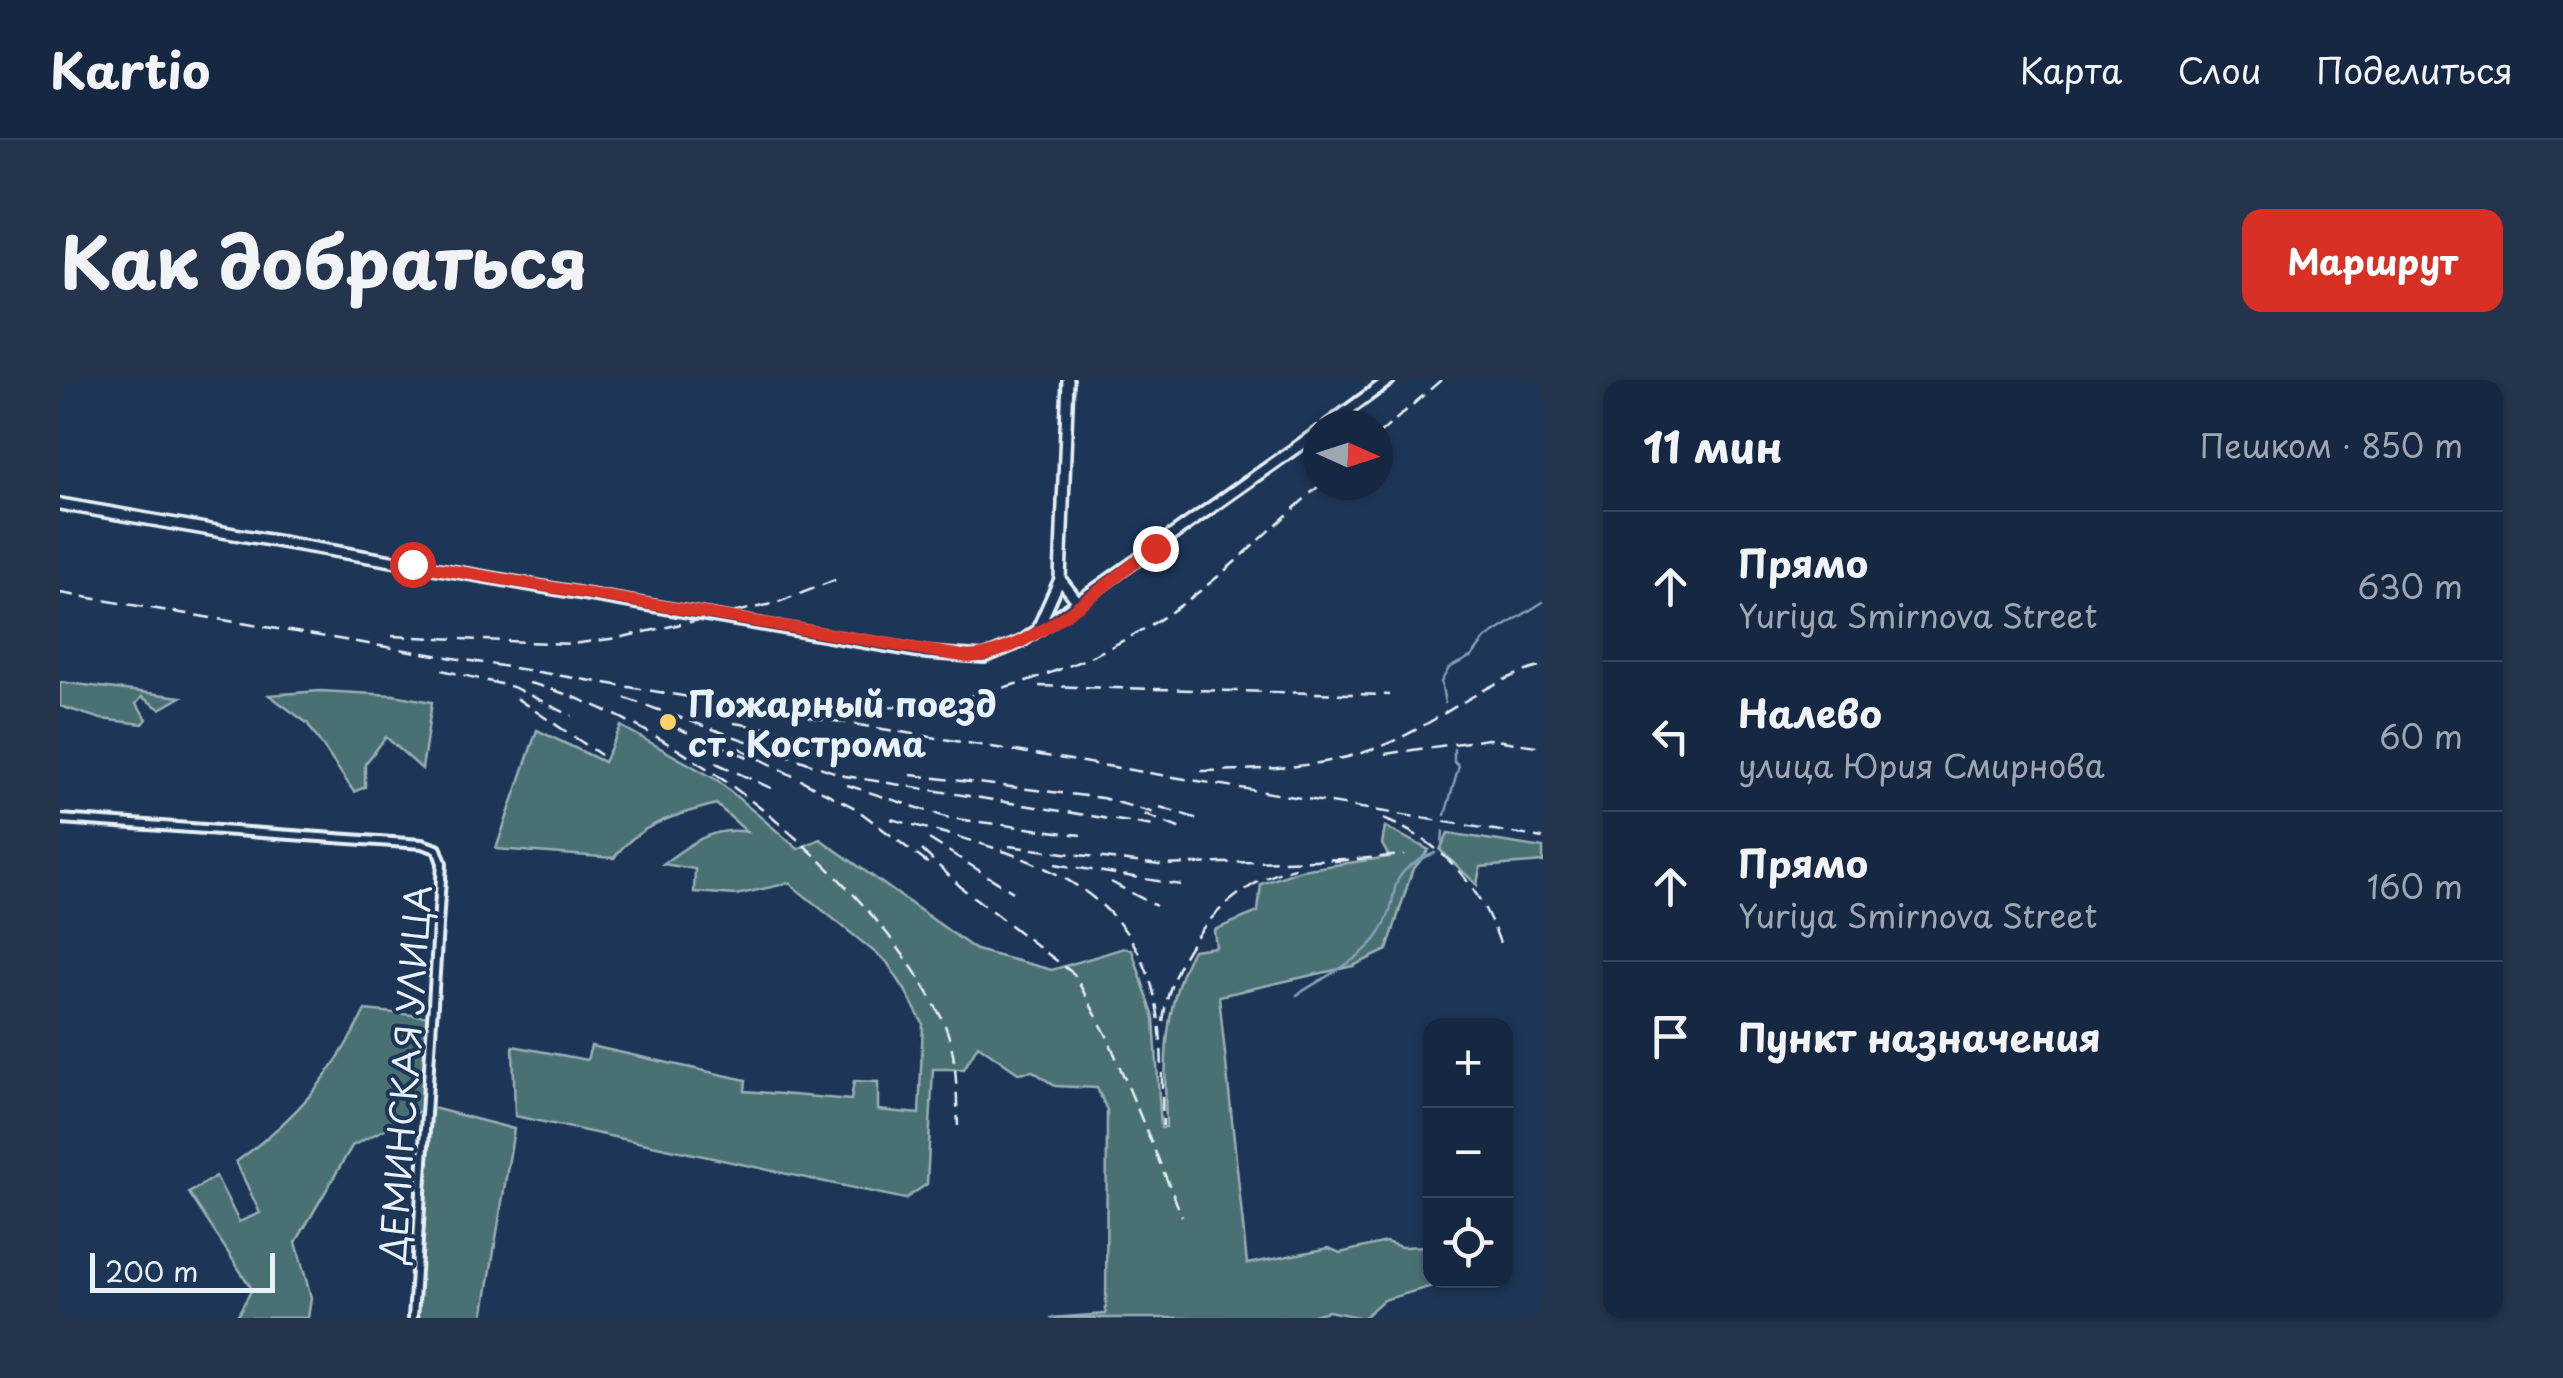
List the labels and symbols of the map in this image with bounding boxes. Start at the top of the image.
north arrow [1303,410,1393,500]
route end [1133,526,1179,572]
route start [390,542,436,588]
place label: Пожарный поезд ст. Кострома [688,676,996,769]
marker: Пожарный поезд ст. Кострома [657,711,679,733]
street label: ДЕМИНСКАЯ УЛИЦА [364,883,444,1266]
scale bar [90,1248,275,1293]

